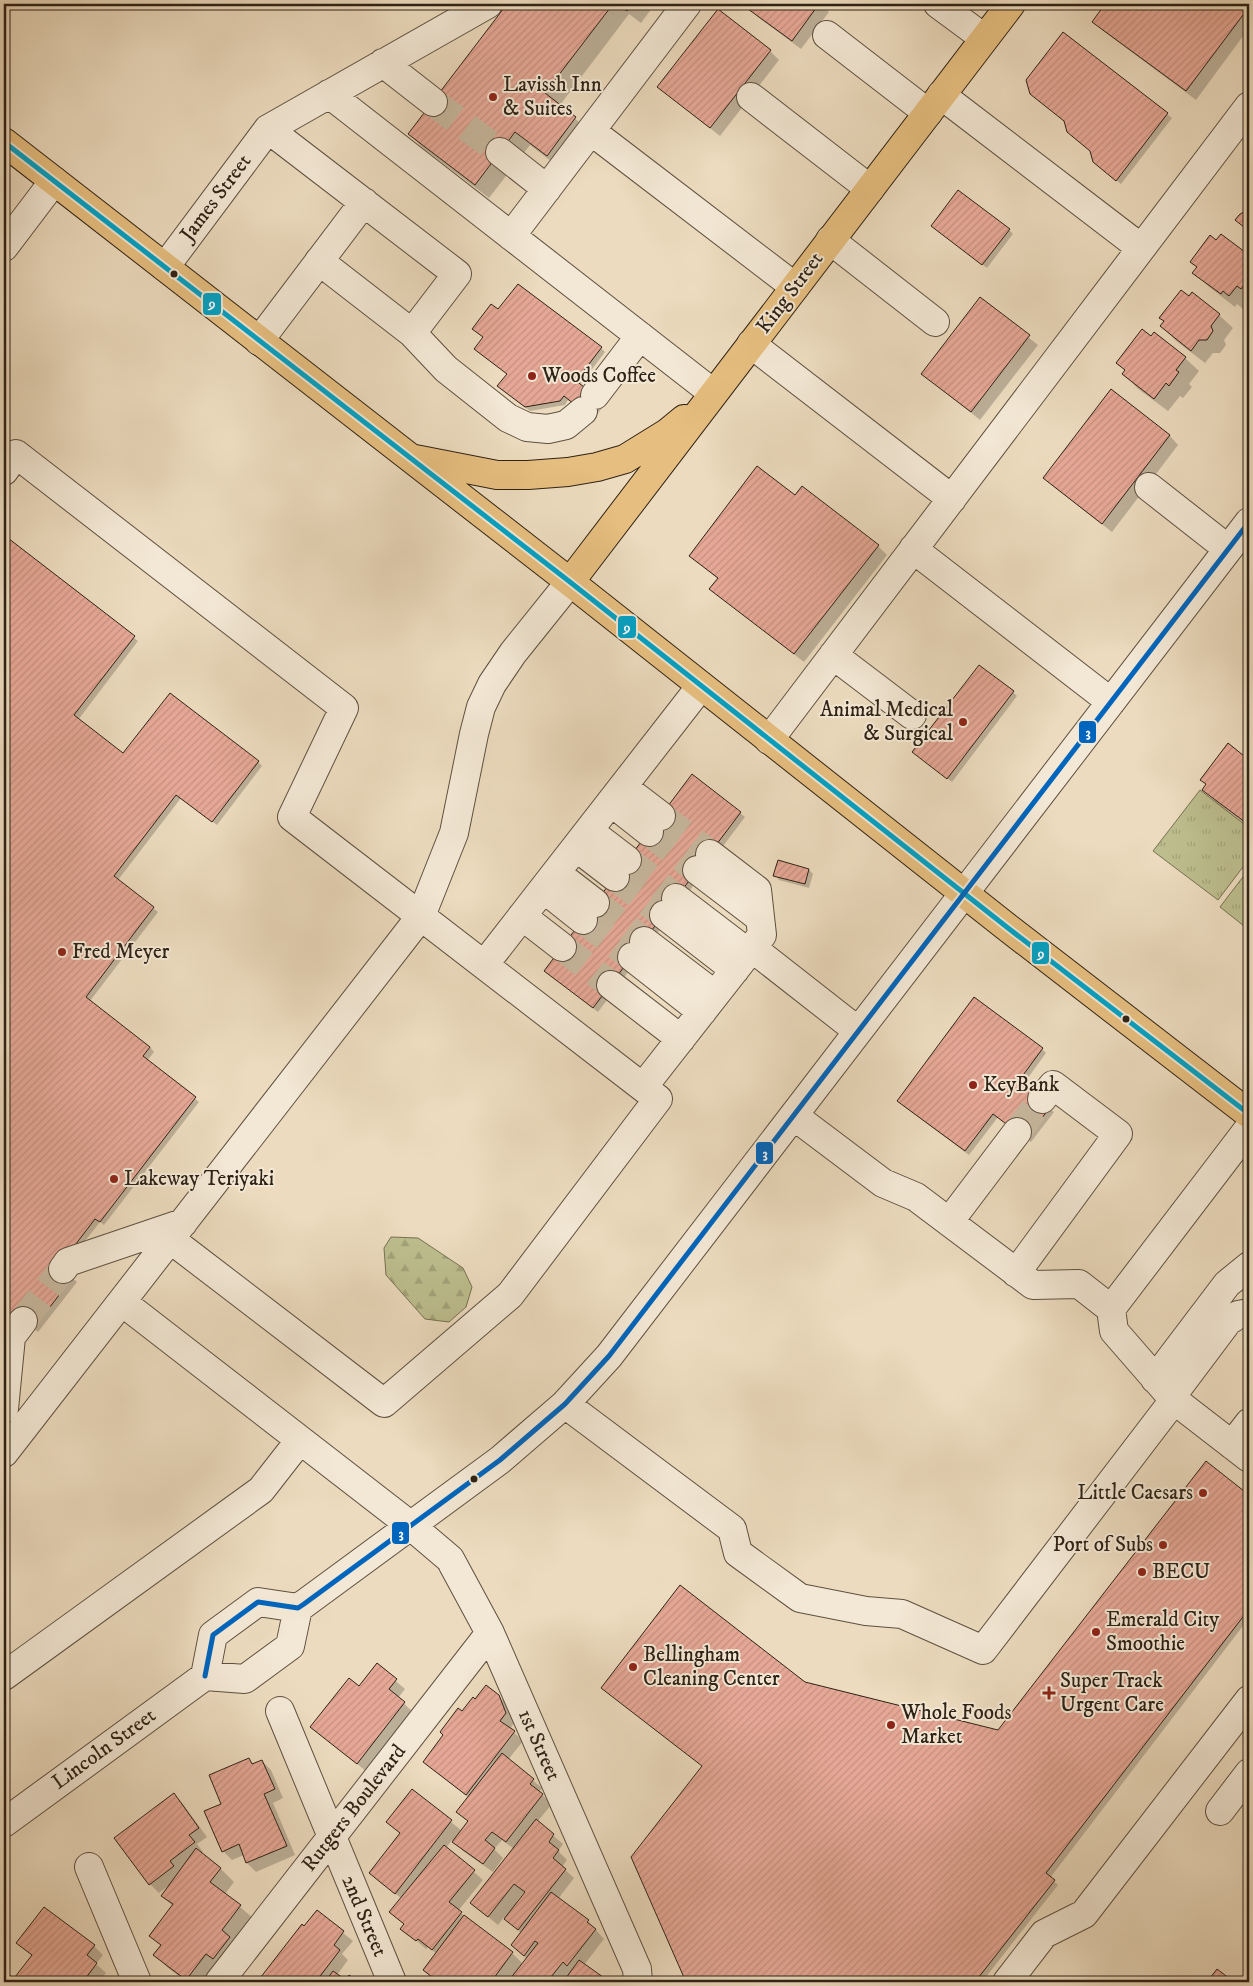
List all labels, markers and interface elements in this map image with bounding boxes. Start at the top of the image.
place label: Lavissh Inn & Suites [503,72,602,122]
marker: Lavissh Inn & Suites [487,91,499,103]
street label: James Street [174,149,257,248]
street label: King Street [751,247,829,339]
unlabelled marker [169,269,179,279]
line badge: 9 [202,292,222,316]
text: 9 [208,295,216,313]
place label: Woods Coffee [541,363,656,389]
marker: Woods Coffee [526,370,538,382]
line badge: 9 [617,615,637,639]
text: 9 [623,619,631,637]
place label: Animal Medical & Surgical [820,697,954,747]
marker: Animal Medical & Surgical [957,716,969,728]
line badge: 3 [1078,720,1097,744]
text: 3 [1085,724,1091,742]
place label: Fred Meyer [72,939,170,965]
line badge: 9 [1031,941,1050,965]
text: 9 [1037,945,1045,963]
marker: Fred Meyer [56,946,68,958]
unlabelled marker [1121,1014,1131,1024]
place label: KeyBank [983,1072,1060,1098]
marker: KeyBank [967,1079,979,1091]
line badge: 3 [755,1141,774,1165]
text: 3 [762,1145,768,1163]
place label: Lakeway Teriyaki [124,1166,274,1192]
marker: Lakeway Teriyaki [108,1173,120,1185]
unlabelled marker [469,1474,479,1484]
place label: Little Caesars [1077,1480,1193,1506]
marker: Little Caesars [1197,1487,1209,1499]
line badge: 3 [391,1521,410,1545]
text: 3 [398,1525,404,1543]
place label: Port of Subs [1053,1532,1153,1558]
marker: Port of Subs [1157,1539,1169,1551]
place label: BECU [1152,1559,1210,1585]
marker: BECU [1136,1566,1148,1578]
place label: Emerald City Smoothie [1106,1607,1220,1657]
marker: Emerald City Smoothie [1090,1626,1102,1638]
place label: Bellingham Cleaning Center [643,1642,780,1692]
marker: Bellingham Cleaning Center [627,1661,639,1673]
place label: Super Track Urgent Care [1060,1668,1164,1718]
marker: Super Track Urgent Care [1042,1686,1056,1700]
place label: Whole Foods Market [900,1700,1011,1750]
street label: Lincoln Street [47,1702,161,1795]
street label: 1st Street [512,1705,566,1785]
marker: Whole Foods Market [885,1719,897,1731]
street label: Rutgers Boulevard [296,1739,412,1877]
street label: 2nd Street [335,1871,393,1961]

